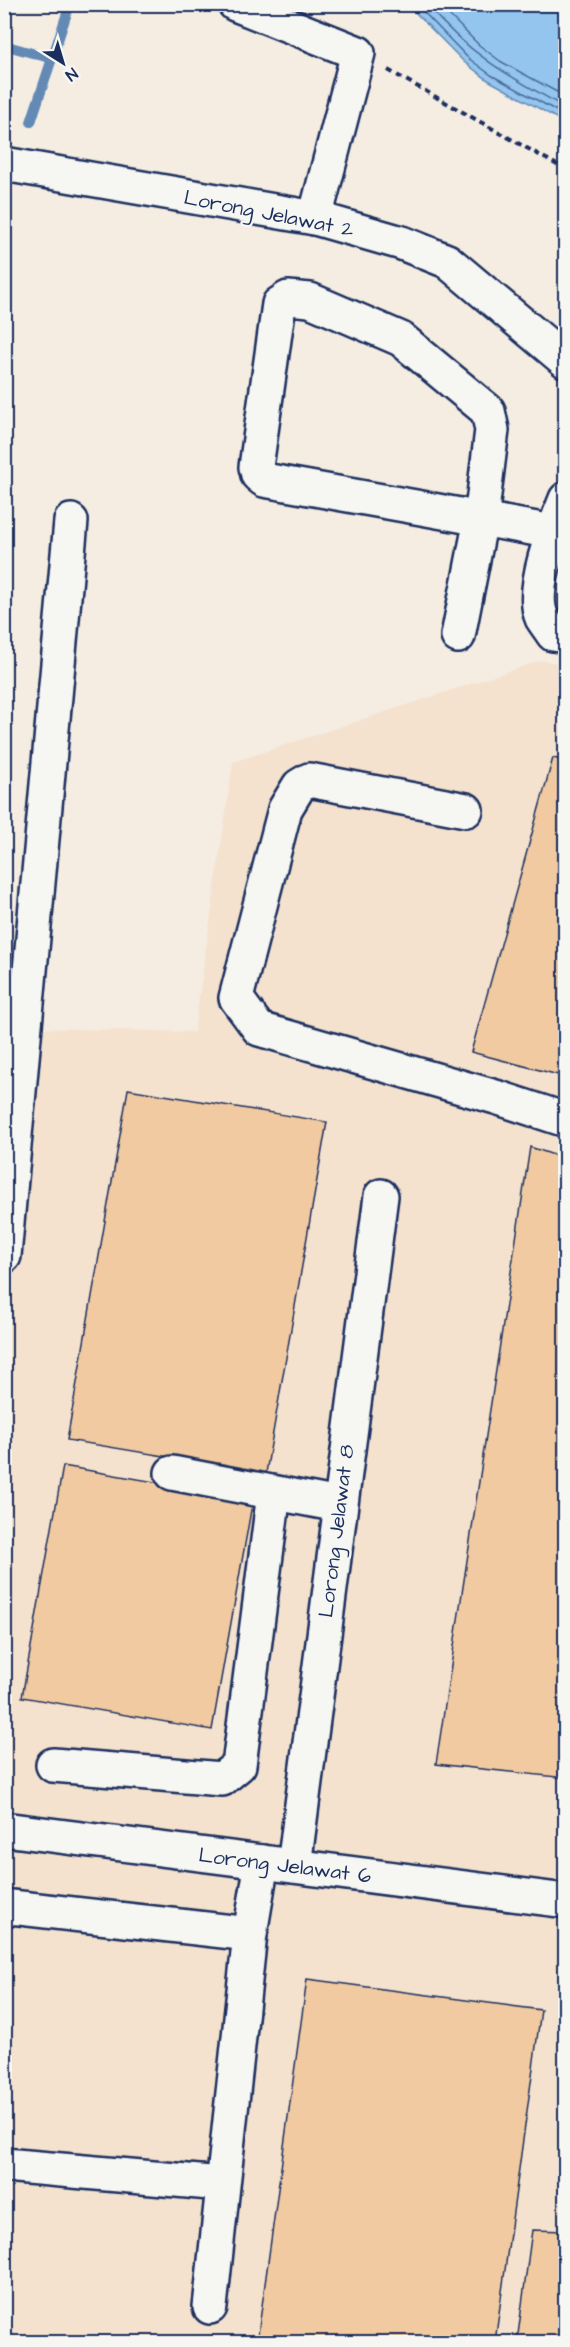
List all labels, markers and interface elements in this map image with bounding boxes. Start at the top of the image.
north arrow [33,33,93,93]
text: N [61,62,82,86]
street label: Lorong Jelawat 2 [181,183,356,246]
street label: Lorong Jelawat 8 [311,1443,364,1619]
street label: Lorong Jelawat 6 [197,1841,373,1892]

